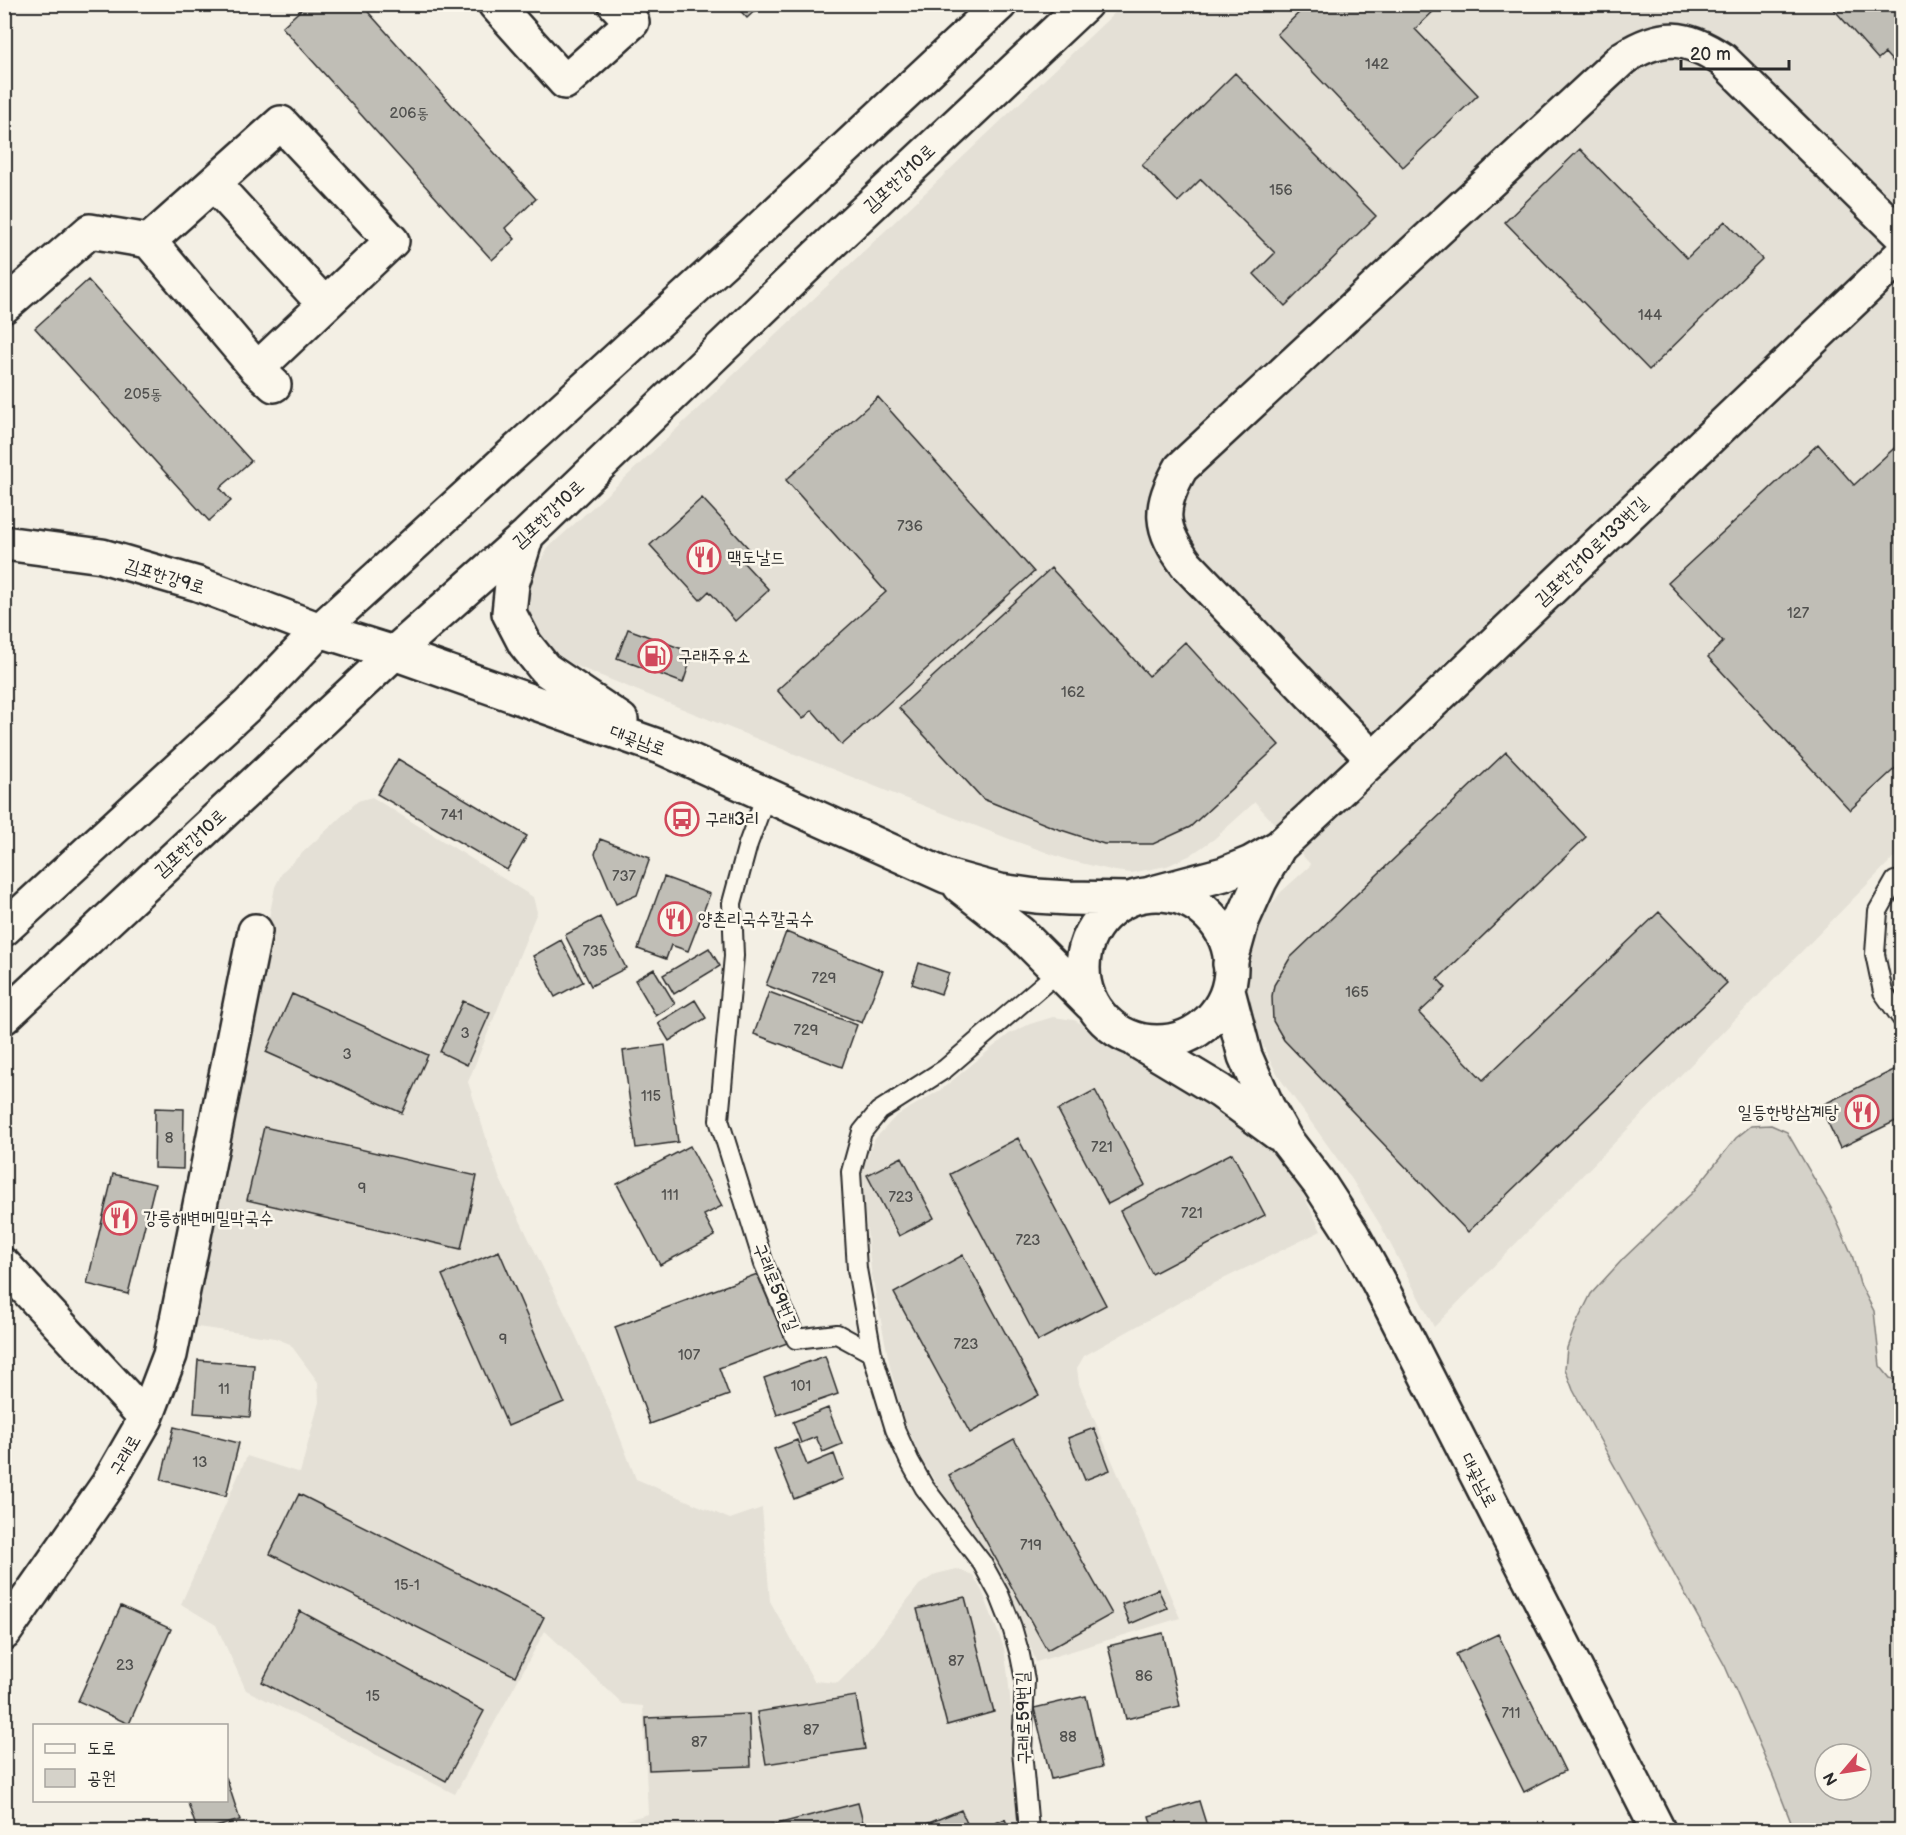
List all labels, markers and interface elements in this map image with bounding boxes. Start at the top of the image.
scale bar [1681,33,1789,71]
text: 20 m [1690,44,1731,65]
house number: 142 [1365,55,1389,74]
house number: 206동 [390,104,428,123]
street label: 김포한강10로 [859,140,939,217]
house number: 156 [1269,181,1293,200]
house number: 144 [1638,306,1662,325]
house number: 205동 [124,385,162,404]
street label: 김포한강10로 [508,476,588,553]
street label: 김포한강10로133번길 [1531,492,1652,610]
house number: 736 [897,517,923,536]
restaurant icon: 맥도날드 [686,539,722,575]
place label: 맥도날드 [727,547,785,568]
street label: 김포한강9로 [122,554,208,599]
house number: 127 [1787,604,1810,623]
fuel station icon: 구래주유소 [637,638,673,674]
place label: 구래주유소 [678,646,750,667]
house number: 162 [1061,683,1085,702]
street label: 대곶남로 [607,721,669,760]
bus stop icon: 구래3리 [664,801,700,837]
street label: 김포한강10로 [150,805,230,882]
house number: 741 [441,806,463,825]
place label: 구래3리 [705,809,760,830]
house number: 737 [612,867,637,886]
restaurant icon: 양촌리국수칼국수 [657,901,693,937]
place label: 양촌리국수칼국수 [698,909,814,930]
house number: 735 [582,942,608,961]
house number: 729 [812,969,836,988]
house number: 165 [1345,983,1369,1002]
house number: 729 [794,1021,818,1040]
house number: 3 [460,1024,470,1043]
house number: 3 [342,1045,352,1064]
house number: 115 [641,1087,661,1106]
restaurant icon: 일등한방삼계탕 [1844,1094,1880,1130]
place label: 일등한방삼계탕 [1738,1102,1840,1123]
house number: 8 [165,1129,174,1148]
house number: 721 [1091,1138,1113,1157]
house number: 9 [358,1179,366,1198]
house number: 111 [661,1186,679,1205]
house number: 723 [888,1188,914,1207]
restaurant icon: 강릉해변메밀막국수 [102,1200,138,1236]
house number: 721 [1181,1204,1203,1223]
place label: 강릉해변메밀막국수 [143,1208,273,1229]
house number: 723 [1015,1231,1041,1250]
street label: 구래로59번길 [748,1240,803,1335]
house number: 9 [499,1330,507,1349]
house number: 723 [953,1335,979,1354]
house number: 107 [678,1346,701,1365]
house number: 101 [791,1377,811,1396]
house number: 11 [218,1380,230,1399]
street label: 구래로 [105,1431,145,1479]
street label: 대곶남로 [1456,1450,1501,1511]
house number: 13 [192,1453,208,1472]
house number: 719 [1020,1536,1042,1555]
house number: 15-1 [394,1576,420,1595]
house number: 87 [948,1652,965,1671]
house number: 23 [116,1656,134,1675]
house number: 86 [1135,1667,1153,1686]
street label: 구래로59번길 [1012,1671,1035,1765]
house number: 15 [366,1687,380,1706]
house number: 711 [1502,1704,1520,1723]
house number: 87 [803,1721,820,1740]
legend [33,1724,228,1802]
house number: 88 [1059,1728,1077,1747]
house number: 87 [691,1733,708,1752]
text: 도로 [87,1738,116,1759]
north arrow [1813,1742,1873,1802]
text: 공원 [87,1768,116,1789]
text: N [1820,1769,1842,1788]

